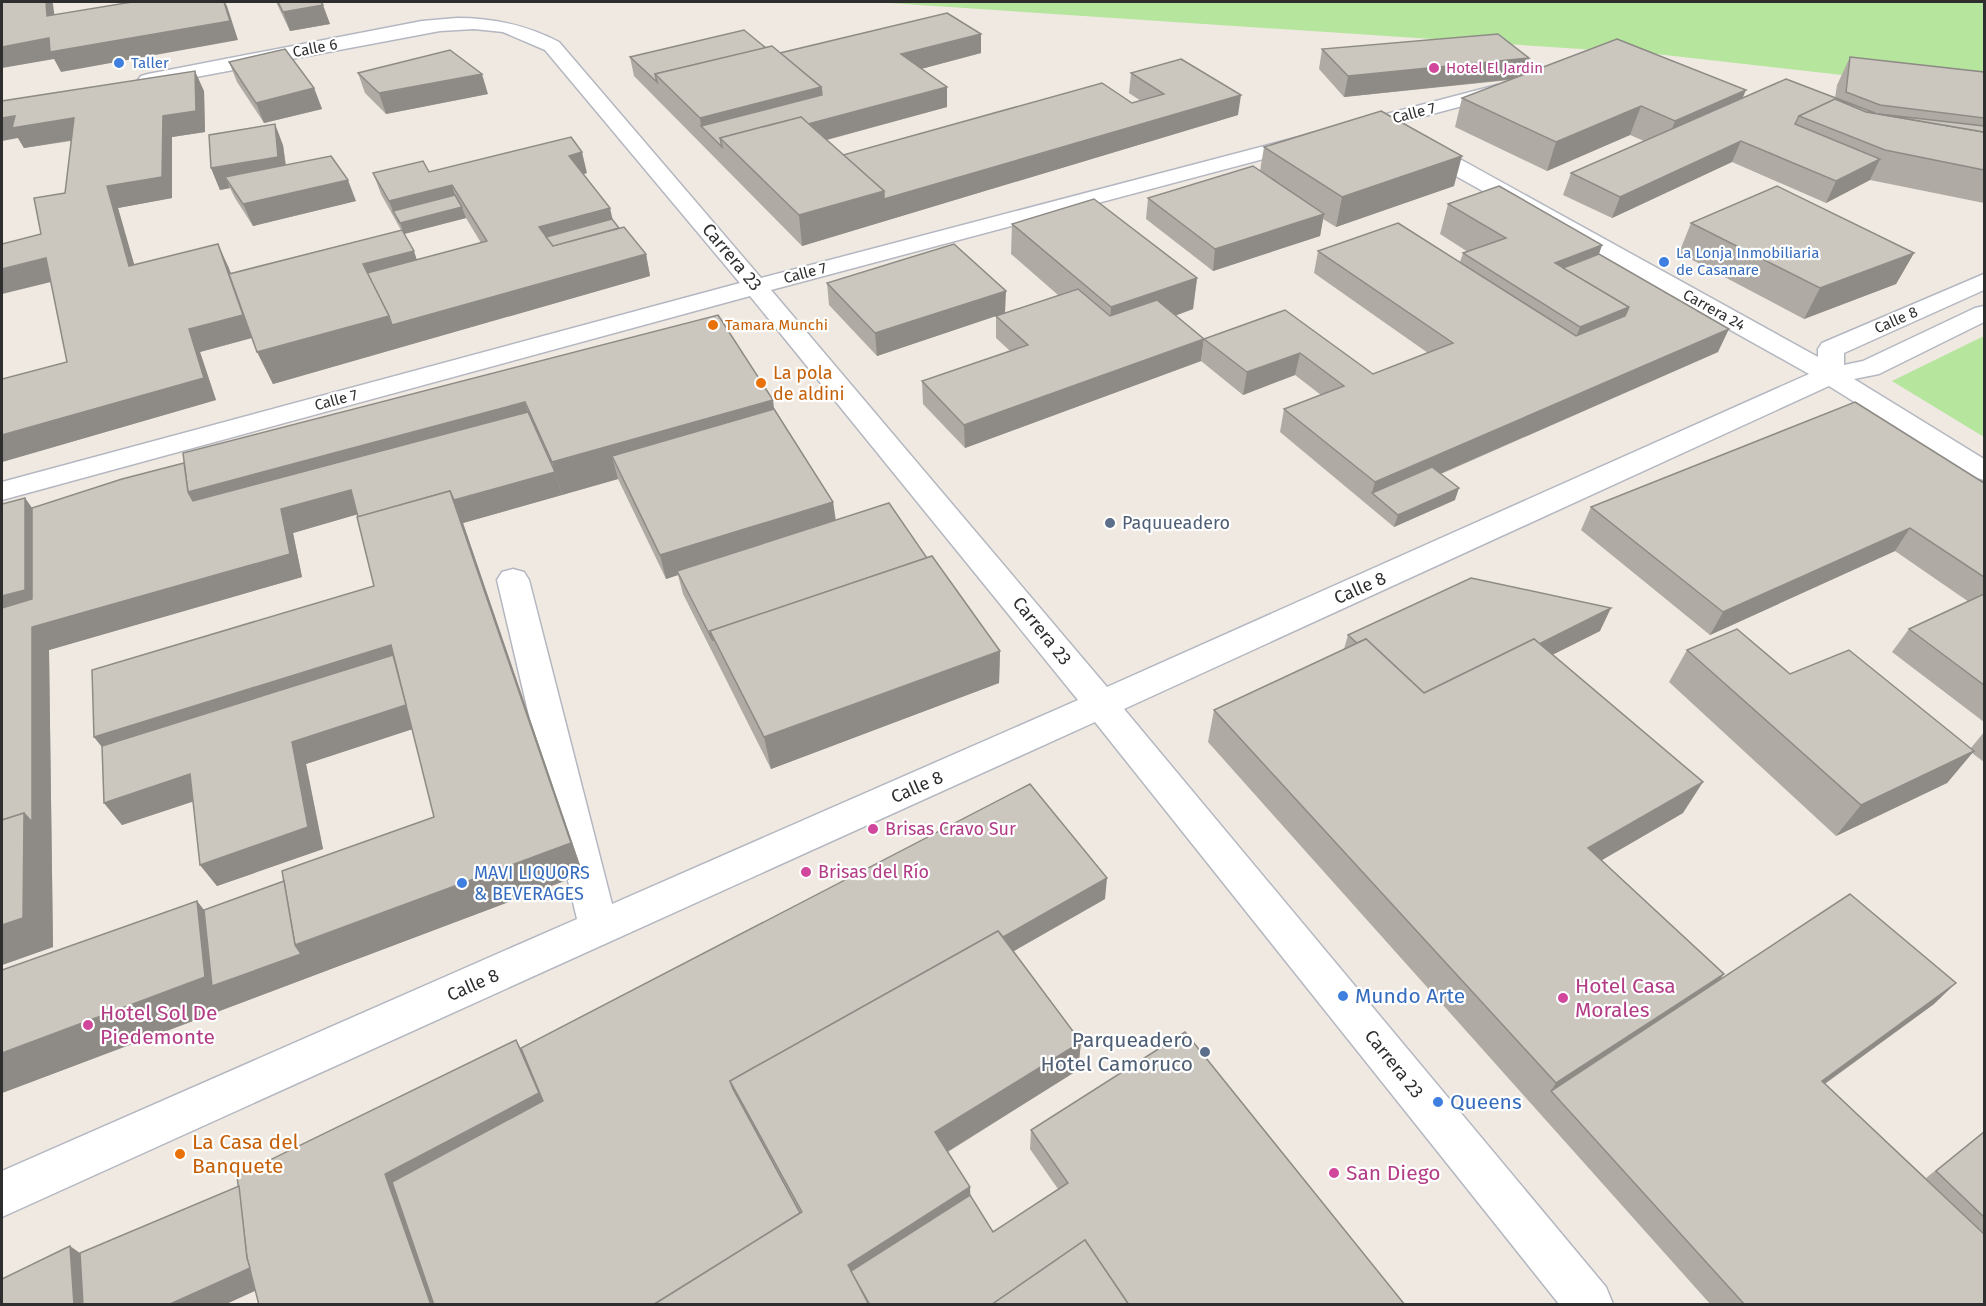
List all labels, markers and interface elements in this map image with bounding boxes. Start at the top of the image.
street label: Calle 6 [291,35,339,61]
place label: Taller [131,54,169,72]
marker: Taller [112,56,126,70]
place label: Hotel El Jardin [1446,59,1543,77]
marker: Hotel El Jardin [1427,61,1441,75]
street label: Calle 7 [1391,99,1438,127]
street label: Carrera 23 [697,219,767,295]
place label: La Lonja Inmobiliaria de Casanare [1676,244,1819,279]
marker: La Lonja Inmobiliaria de Casanare [1657,255,1671,269]
street label: Calle 7 [782,259,829,287]
street label: Carrera 24 [1680,286,1748,334]
street label: Calle 8 [1872,303,1920,337]
place label: Tamara Munchi [725,316,828,334]
marker: Tamara Munchi [706,318,720,332]
place label: La pola de aldini [773,362,845,405]
marker: La pola de aldini [754,376,768,390]
street label: Calle 7 [313,386,360,414]
place label: Paquueadero [1122,512,1230,534]
marker: Paquueadero [1103,516,1117,530]
street label: Calle 8 [1331,567,1389,609]
street label: Carrera 23 [1008,592,1076,670]
street label: Calle 8 [888,766,946,808]
place label: Brisas Cravo Sur [885,818,1016,840]
marker: Brisas Cravo Sur [866,822,880,836]
place label: Brisas del Río [818,861,929,883]
place label: MAVI LIQUORS & BEVERAGES [474,862,590,905]
marker: Brisas del Río [799,865,813,879]
marker: MAVI LIQUORS & BEVERAGES [455,876,469,890]
street label: Calle 8 [444,964,502,1006]
place label: Hotel Casa Morales [1575,973,1676,1023]
place label: Mundo Arte [1355,983,1465,1009]
marker: Mundo Arte [1336,989,1350,1003]
marker: Hotel Casa Morales [1556,991,1570,1005]
place label: Hotel Sol De Piedemonte [100,1000,217,1050]
marker: Hotel Sol De Piedemonte [81,1018,95,1032]
street label: Carrera 23 [1360,1025,1428,1103]
place label: Parqueadero Hotel Camoruco [1041,1027,1193,1077]
marker: Parqueadero Hotel Camoruco [1198,1045,1212,1059]
place label: Queens [1450,1089,1522,1115]
marker: Queens [1431,1095,1445,1109]
place label: La Casa del Banquete [192,1129,299,1179]
marker: La Casa del Banquete [173,1147,187,1161]
place label: San Diego [1346,1160,1440,1186]
marker: San Diego [1327,1166,1341,1180]

